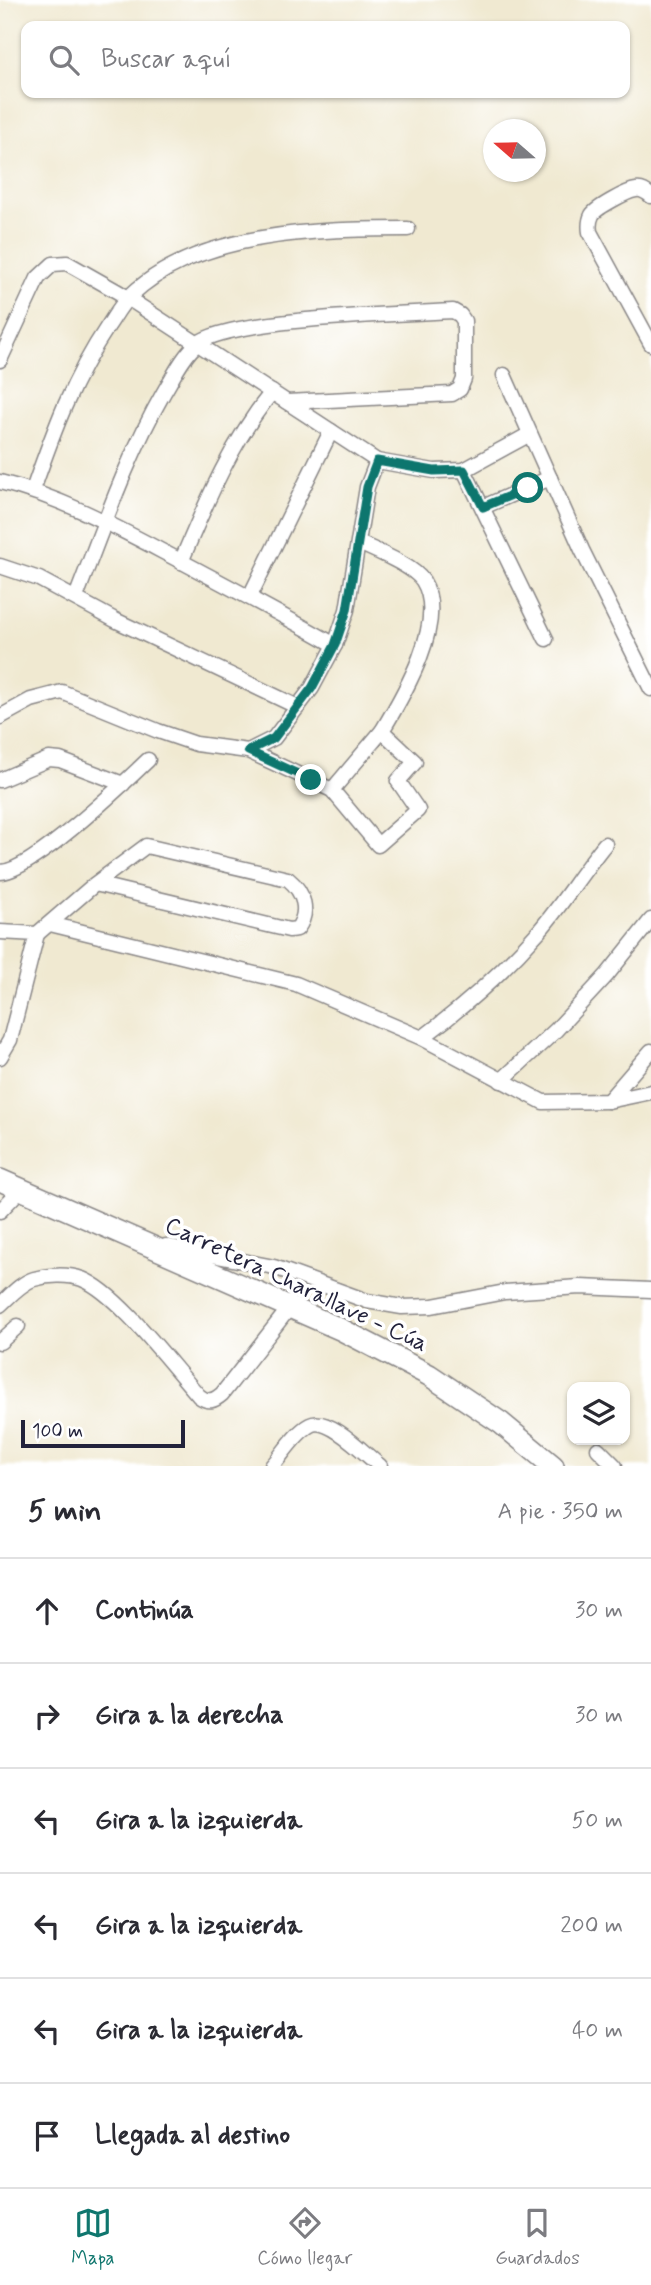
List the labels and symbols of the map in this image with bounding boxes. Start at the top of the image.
north arrow [483,119,546,182]
route start [512,472,543,503]
route end [295,764,326,795]
street label: Carretera Charallave - Cúa [160,1210,432,1360]
scale bar [21,1417,186,1449]

